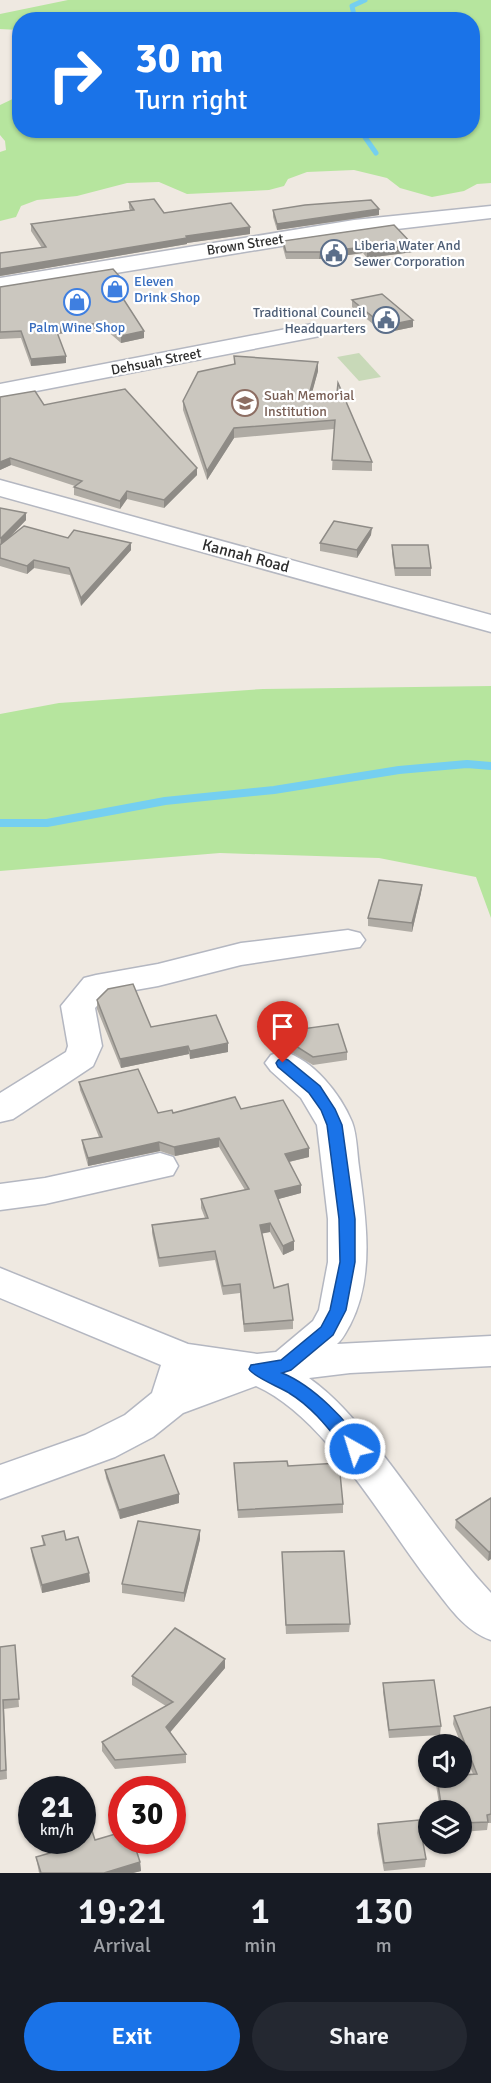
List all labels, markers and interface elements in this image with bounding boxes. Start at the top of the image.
text: 30 m [135,33,224,84]
icon: right [36,36,114,114]
text: Turn right [135,84,248,117]
street label: Brown Street [205,230,285,259]
place label: Liberia Water And Sewer Corporation [354,237,465,270]
public building icon: Liberia Water And Sewer Corporation [319,238,349,268]
place label: Eleven Drink Shop [134,273,200,306]
shop icon: Eleven Drink Shop [100,274,130,304]
shop icon: Palm Wine Shop [62,287,92,317]
place label: Traditional Council Headquarters [253,304,366,337]
public building icon: Traditional Council Headquarters [371,305,401,335]
place label: Palm Wine Shop [29,319,125,336]
street label: Dehsuah Street [109,344,203,379]
place label: Suah Memorial Institution [264,387,354,420]
school or university icon: Suah Memorial Institution [230,388,260,418]
street label: Kannah Road [200,535,292,577]
pin [257,1001,308,1063]
icon: arrive [266,1010,299,1043]
position arrow [323,1417,387,1481]
map controls [418,1734,472,1854]
button: sound [418,1734,472,1788]
speed limit sign: 30 [108,1776,186,1854]
text: 21 [41,1789,73,1826]
button: layers [418,1800,472,1854]
text: km/h [40,1821,74,1839]
text: 19:21 [78,1889,166,1934]
text: 1 [251,1889,270,1934]
text: 130 [355,1889,413,1934]
text: Arrival [93,1933,151,1958]
text: min [244,1933,276,1958]
text: m [376,1933,392,1958]
button: Exit [24,2002,240,2071]
button: Share [252,2002,467,2071]

